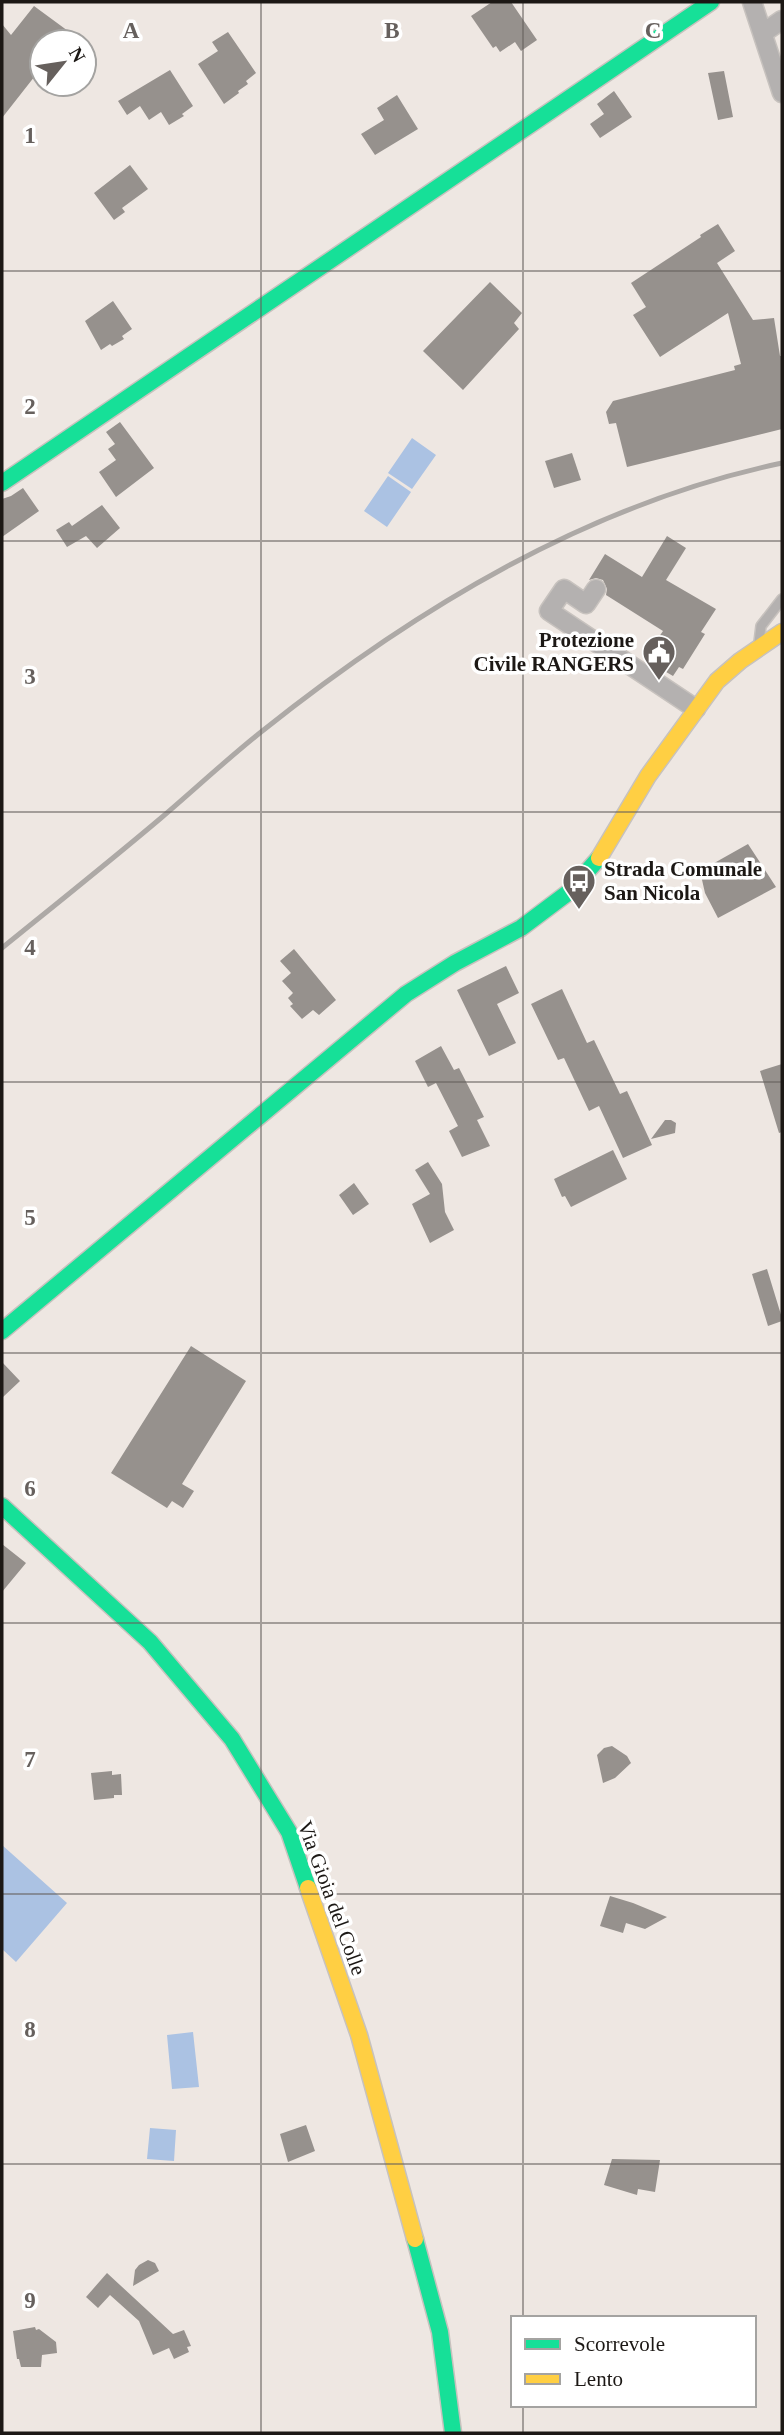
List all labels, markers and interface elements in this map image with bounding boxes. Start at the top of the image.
text: A [123,18,140,43]
text: B [384,18,400,43]
text: C [645,18,661,43]
north arrow [28,28,98,98]
text: N [65,44,90,66]
text: 1 [24,123,36,148]
text: 2 [24,394,36,419]
place label: Protezione Civile RANGERS [474,628,634,676]
public building icon: Protezione Civile RANGERS [640,633,678,682]
text: 3 [24,664,36,689]
place label: Strada Comunale San Nicola [604,857,762,905]
bus stop icon: Strada Comunale San Nicola [560,862,598,911]
text: 4 [24,935,36,960]
text: 5 [24,1205,36,1230]
text: 6 [24,1476,36,1501]
text: 7 [24,1747,36,1772]
street label: Via Gioia del Colle [293,1817,371,1979]
text: 8 [24,2017,36,2042]
text: 9 [24,2288,36,2313]
legend [511,2316,756,2407]
text: Scorrevole [574,2332,665,2356]
text: Lento [574,2367,623,2391]

